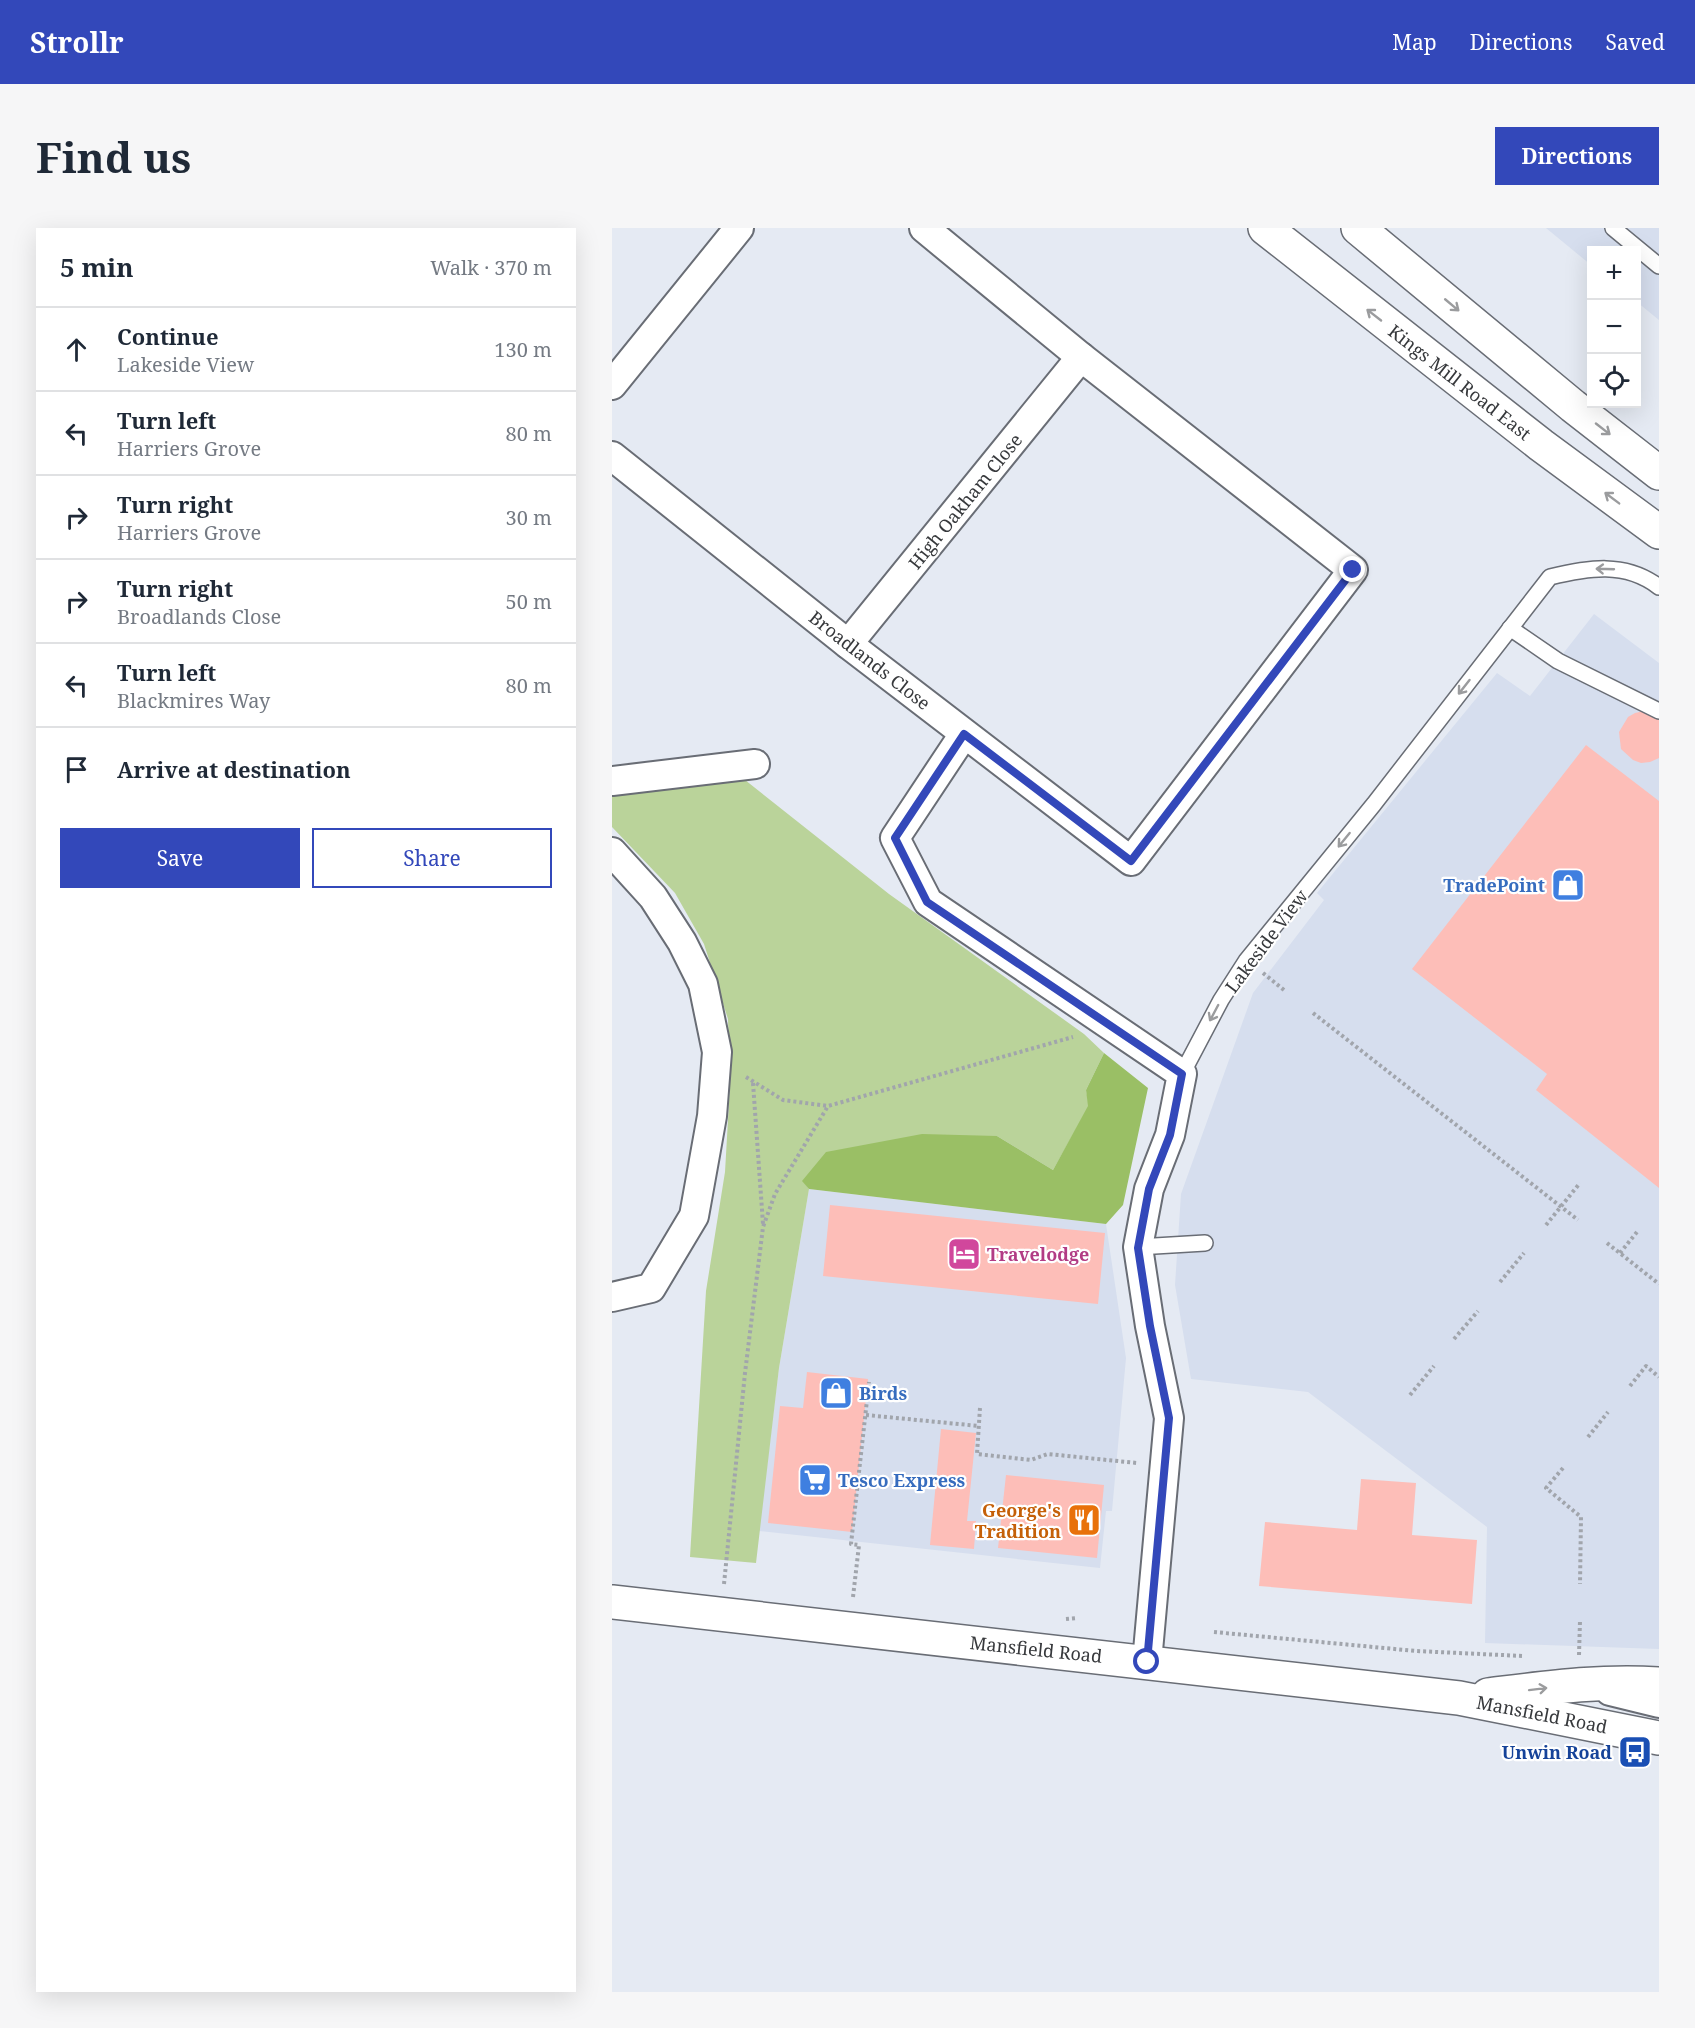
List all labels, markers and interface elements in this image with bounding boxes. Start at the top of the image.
text: Strollr [30,23,124,61]
text: Map [1392,28,1437,56]
text: Directions [1470,28,1572,56]
text: Saved [1605,28,1665,56]
button: Directions [1495,127,1659,185]
text: Find us [36,128,191,185]
map controls [1587,246,1641,408]
button: + [1587,246,1641,300]
text: 5 min [60,249,134,285]
text: Walk · 370 m [430,254,552,281]
one-way arrow [1444,299,1460,312]
button: − [1587,300,1641,354]
one-way arrow [1366,309,1382,322]
street label: Kings Mill Road East [1384,319,1536,445]
text: Continue [117,321,219,351]
icon: ahead [60,333,93,366]
text: 130 m [494,336,552,363]
text: Lakeside View [117,351,254,378]
button: locate [1587,354,1641,408]
text: Turn left [117,405,216,435]
icon: left [60,417,93,450]
text: 80 m [506,420,552,447]
one-way arrow [1594,422,1610,435]
street label: High Oakham Close [903,428,1027,574]
text: Harriers Grove [117,435,261,462]
text: Turn right [117,489,233,519]
one-way arrow [1604,491,1620,504]
icon: right [60,501,93,534]
text: 30 m [506,504,552,531]
text: Harriers Grove [117,519,261,546]
route end [1339,556,1365,582]
one-way arrow [1595,564,1615,575]
text: Turn right [117,573,233,603]
icon: right [60,585,93,618]
text: 50 m [506,588,552,615]
text: Broadlands Close [117,603,281,630]
street label: Broadlands Close [804,605,936,715]
text: Turn left [117,657,216,687]
icon: left [60,669,93,702]
text: 80 m [506,672,552,699]
one-way arrow [1458,679,1471,695]
text: Blackmires Way [117,687,270,714]
icon: arrive [60,753,93,786]
text: Arrive at destination [117,754,351,784]
button: Save [60,828,300,888]
button: Share [312,828,552,888]
one-way arrow [1337,832,1350,848]
shop icon: TradePoint [1550,867,1586,903]
place label: TradePoint [1443,873,1545,897]
street label: Lakeside View [1219,884,1313,998]
one-way arrow [1208,1004,1220,1022]
hotel icon: Travelodge [946,1236,982,1272]
place label: Travelodge [987,1242,1089,1266]
shop icon: Birds [818,1375,854,1411]
place label: Birds [859,1381,908,1405]
supermarket icon: Tesco Express [797,1462,833,1498]
place label: Tesco Express [838,1468,966,1492]
place label: George's Tradition [975,1498,1061,1543]
restaurant icon: George's Tradition [1066,1502,1102,1538]
street label: Mansfield Road [969,1630,1103,1668]
route start [1133,1648,1159,1674]
one-way arrow [1528,1683,1548,1694]
street label: Mansfield Road [1474,1690,1610,1738]
bus stop icon: Unwin Road [1617,1734,1653,1770]
place label: Unwin Road [1502,1740,1612,1764]

